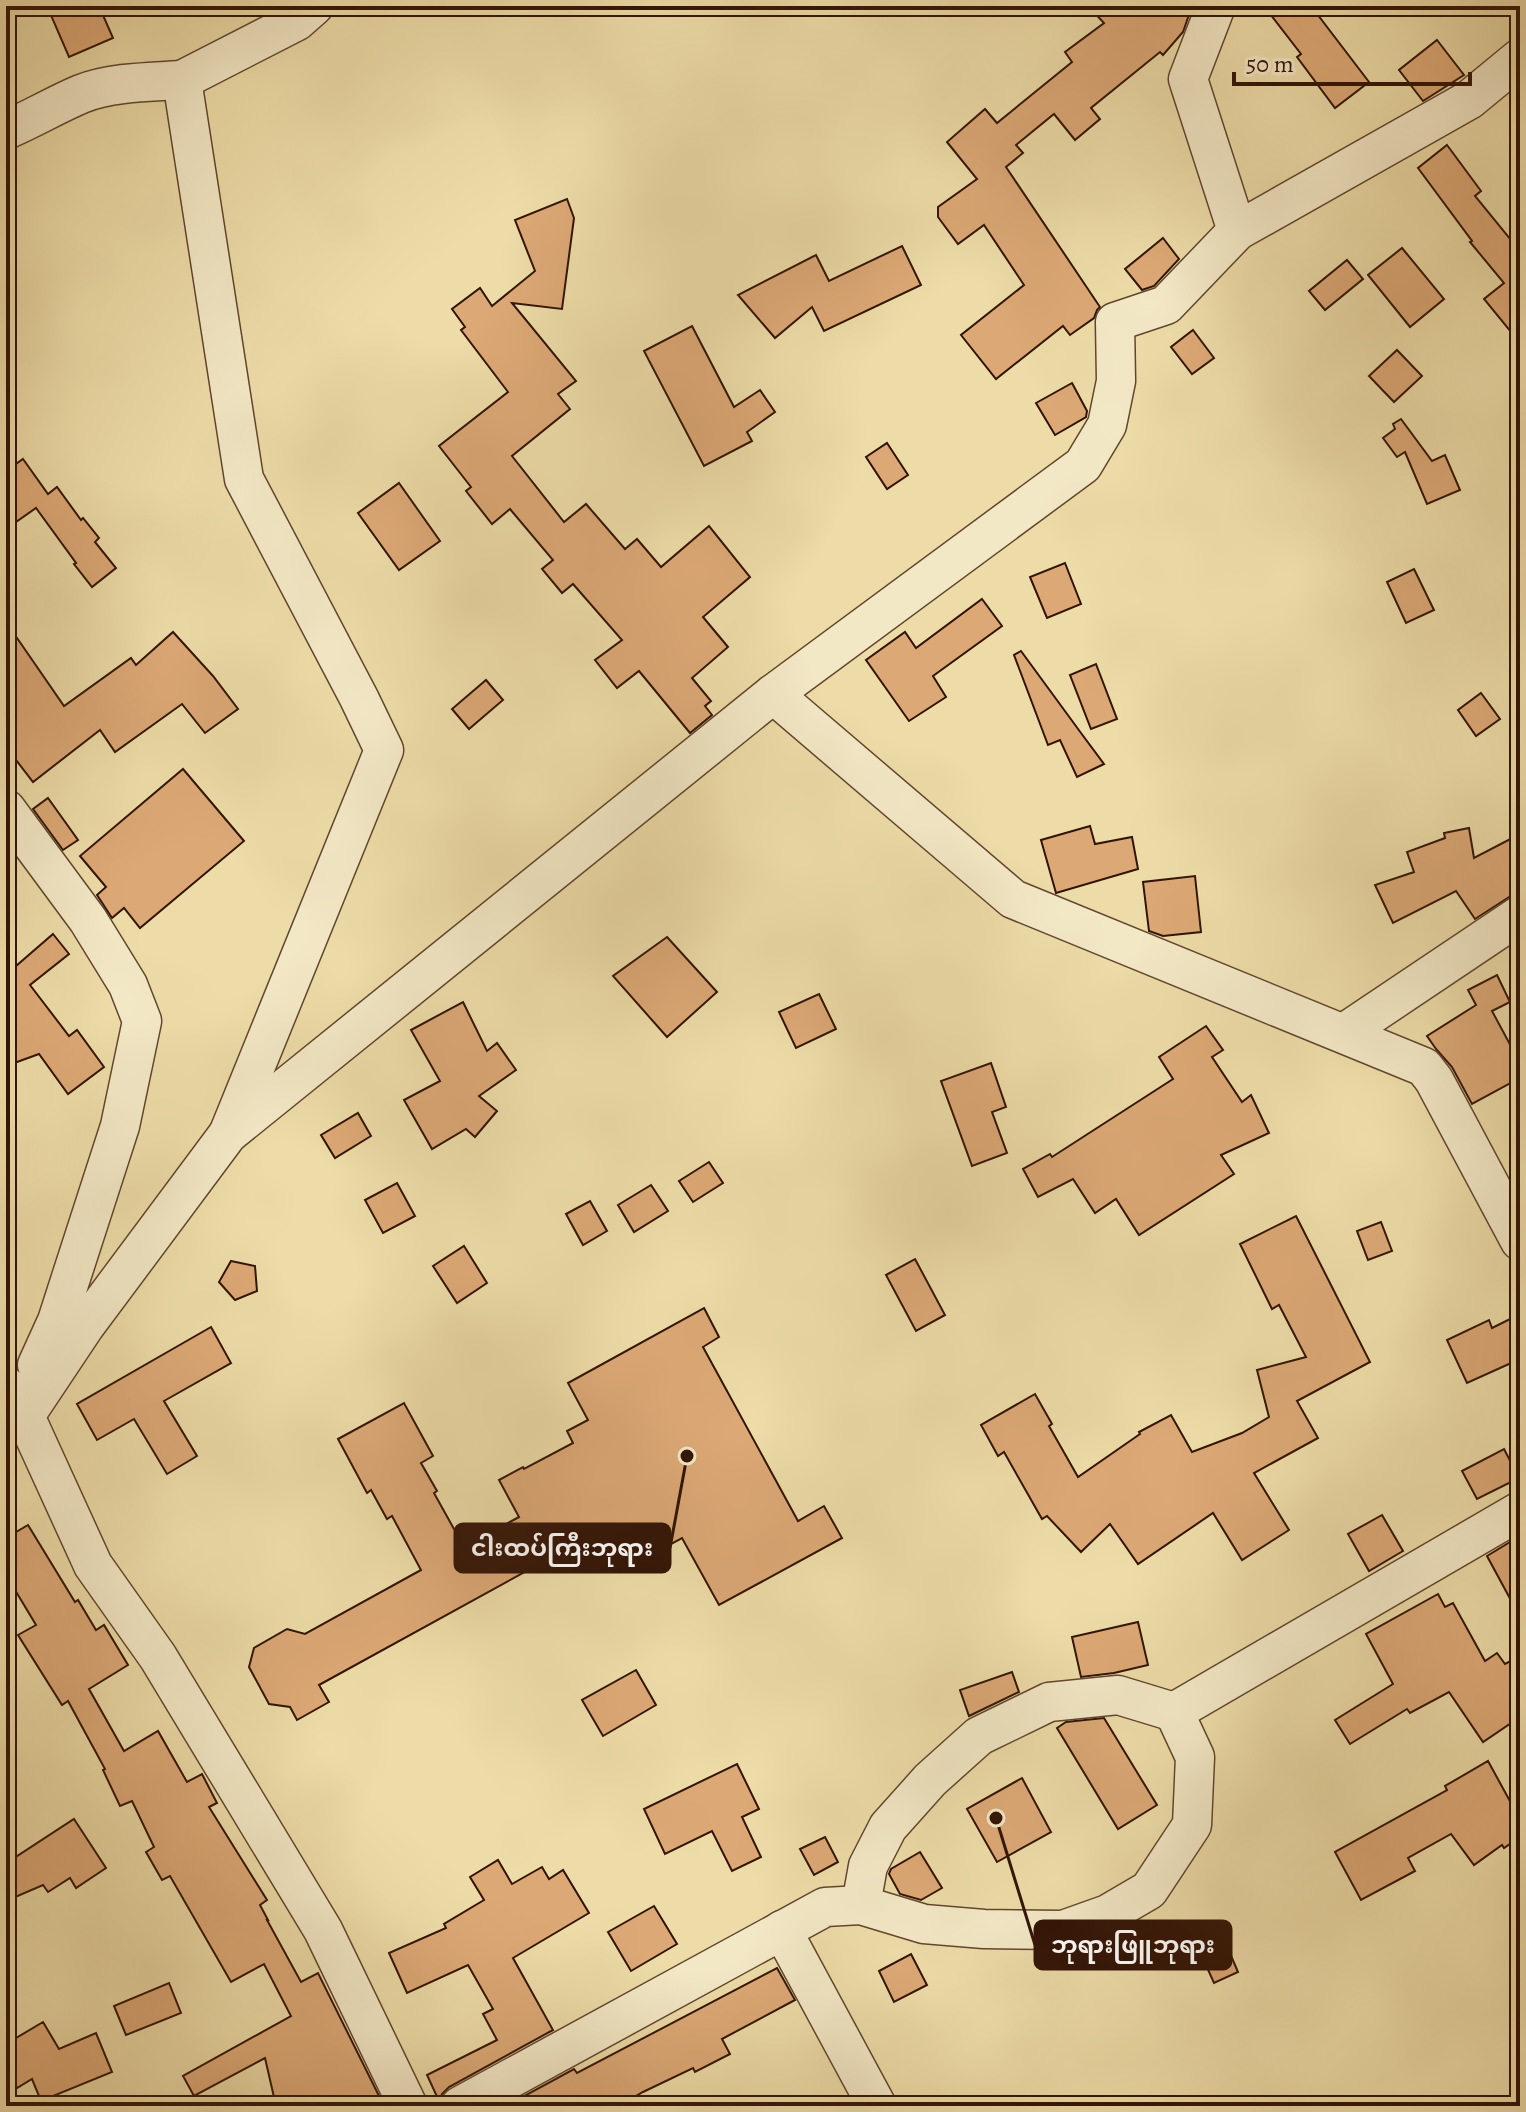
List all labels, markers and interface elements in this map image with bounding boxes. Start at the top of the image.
scale bar [1234,36,1470,86]
text: 50 m [1246,48,1294,80]
callout: ငါးထပ်ကြီးဘုရား [455,1524,670,1572]
text: ငါးထပ်ကြီးဘုရား [471,1532,653,1567]
callout: ဘုရားဖြူဘုရား [1035,1921,1231,1969]
text: ဘုရားဖြူဘုရား [1051,1929,1215,1964]

